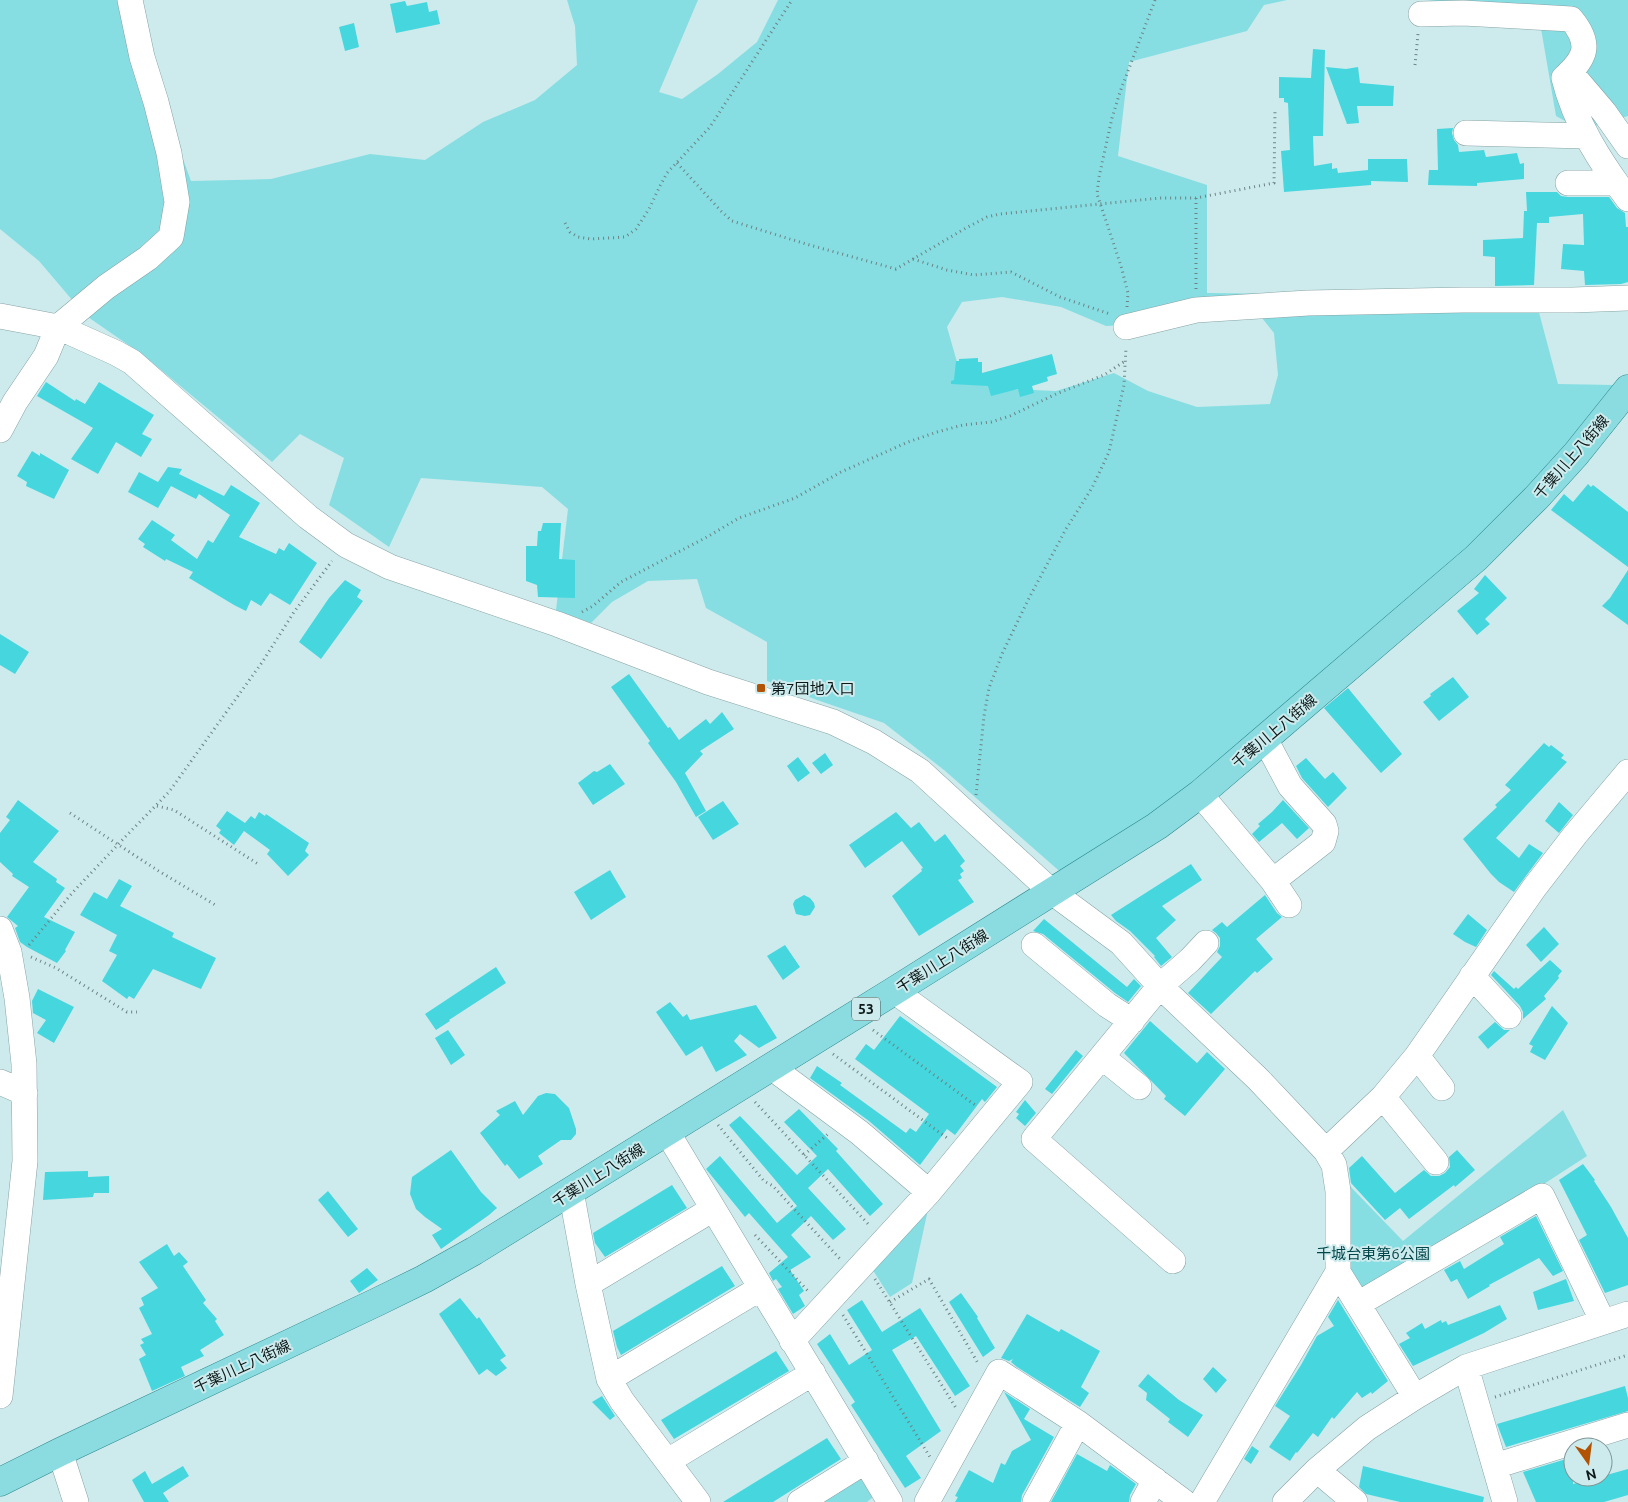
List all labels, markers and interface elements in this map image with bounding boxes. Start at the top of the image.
street label: 千葉川上八街線 [1530,412,1612,502]
place label: 第7団地入口 [771,680,854,697]
marker: 第7団地入口 [755,682,767,694]
street label: 千葉川上八街線 [1228,691,1320,771]
street label: 千葉川上八街線 [893,926,991,996]
road number: 53 [852,998,880,1021]
street label: 千葉川上八街線 [549,1140,647,1210]
park label: 千城台東第6公園 [1316,1245,1430,1262]
street label: 千葉川上八街線 [191,1336,293,1396]
north arrow [1563,1437,1613,1487]
text: N [1584,1466,1598,1484]

